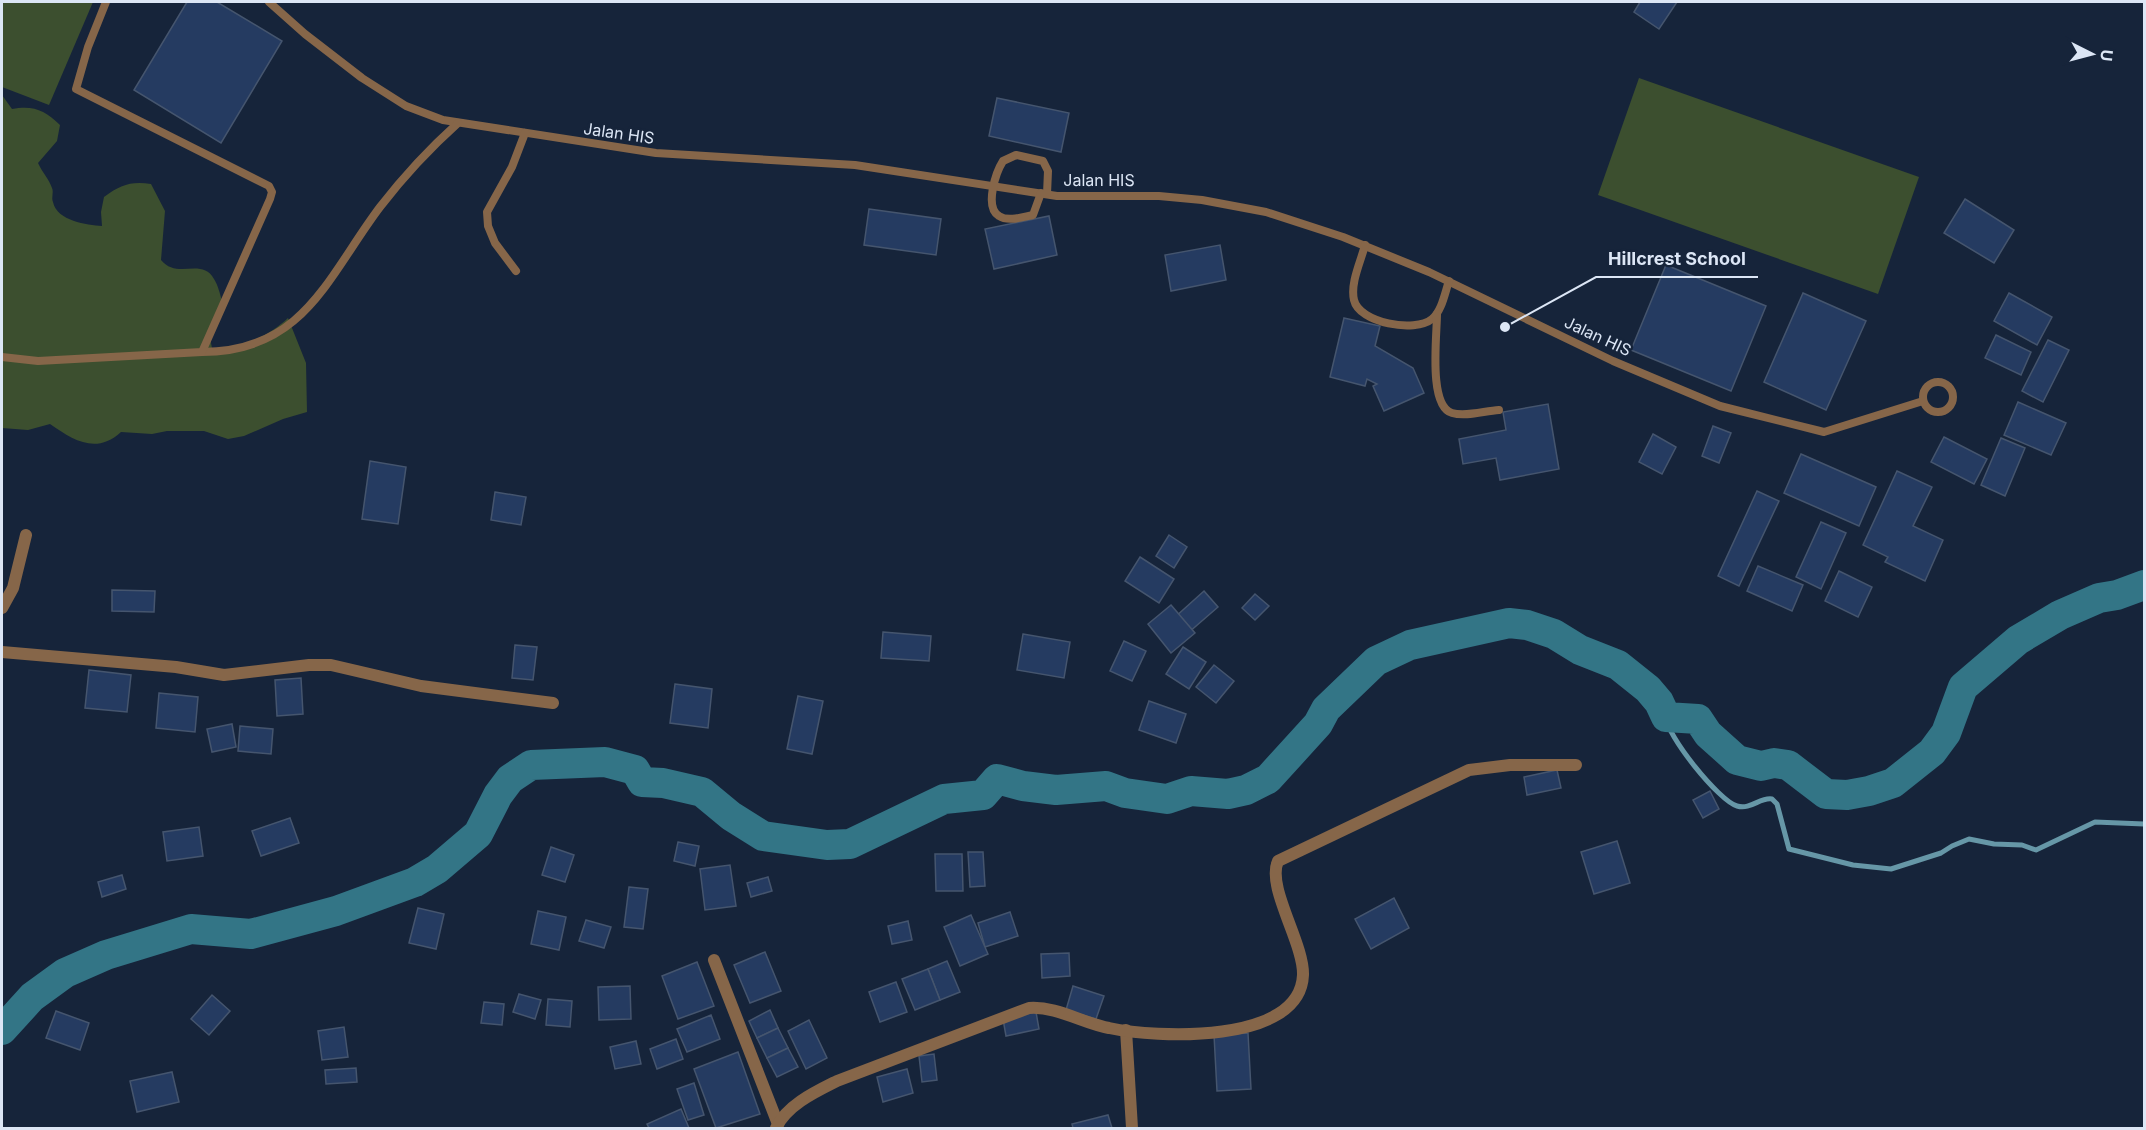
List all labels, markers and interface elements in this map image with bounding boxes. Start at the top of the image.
north arrow [2062,24,2122,84]
text: U [2096,49,2117,62]
street label: Jalan HIS [582,118,656,148]
street label: Jalan HIS [1063,170,1135,190]
callout: Hillcrest School [1596,241,1758,277]
text: Hillcrest School [1608,248,1746,269]
street label: Jalan HIS [1561,312,1635,360]

